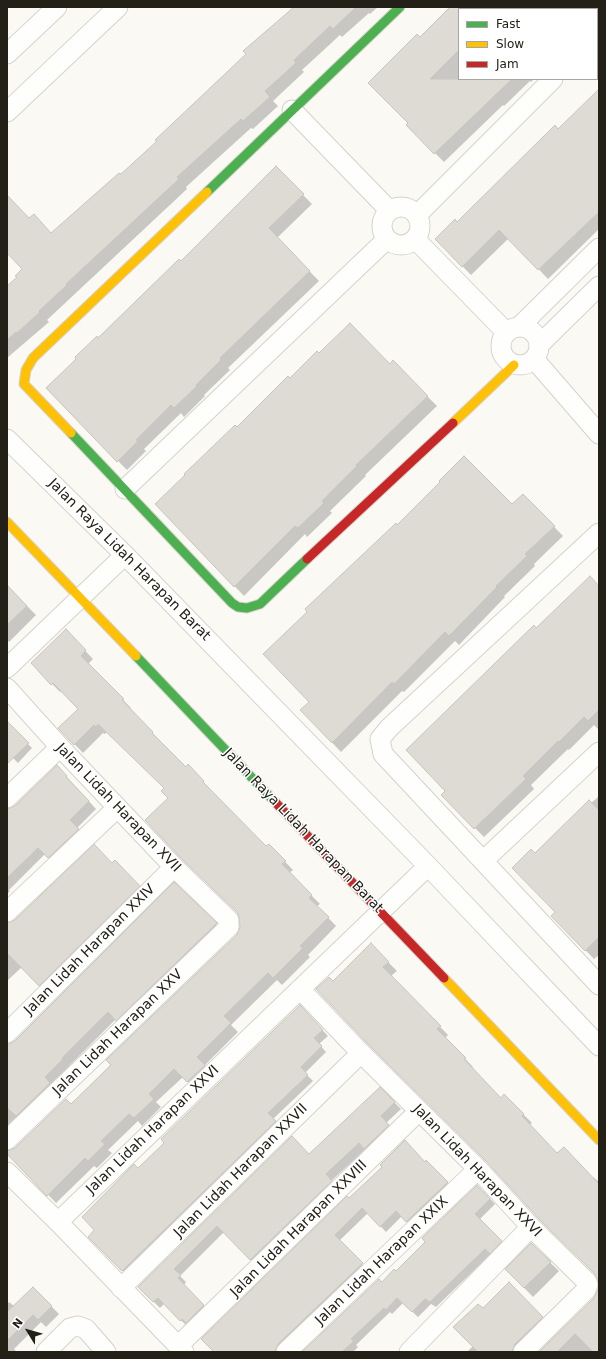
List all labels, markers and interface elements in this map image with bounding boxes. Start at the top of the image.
legend [458,8,598,80]
text: Fast [496,17,520,31]
text: Slow [496,37,524,51]
text: Jam [496,57,519,71]
street label: Jalan Raya Lidah Harapan Barat [44,475,214,645]
street label: Jalan Lidah Harapan XVII [52,740,184,876]
street label: Jalan Raya Lidah Harapan Barat [220,745,386,917]
street label: Jalan Lidah Harapan XXIV [21,881,159,1019]
street label: Jalan Lidah Harapan XXV [50,967,186,1099]
street label: Jalan Lidah Harapan XXVI [83,1062,223,1198]
street label: Jalan Lidah Harapan XXVII [171,1101,311,1241]
street label: Jalan Lidah Harapan XXVI [409,1101,545,1241]
street label: Jalan Lidah Harapan XXVIII [227,1157,371,1301]
street label: Jalan Lidah Harapan XXIX [312,1193,452,1329]
north arrow [8,1311,48,1351]
text: N [10,1316,26,1331]

